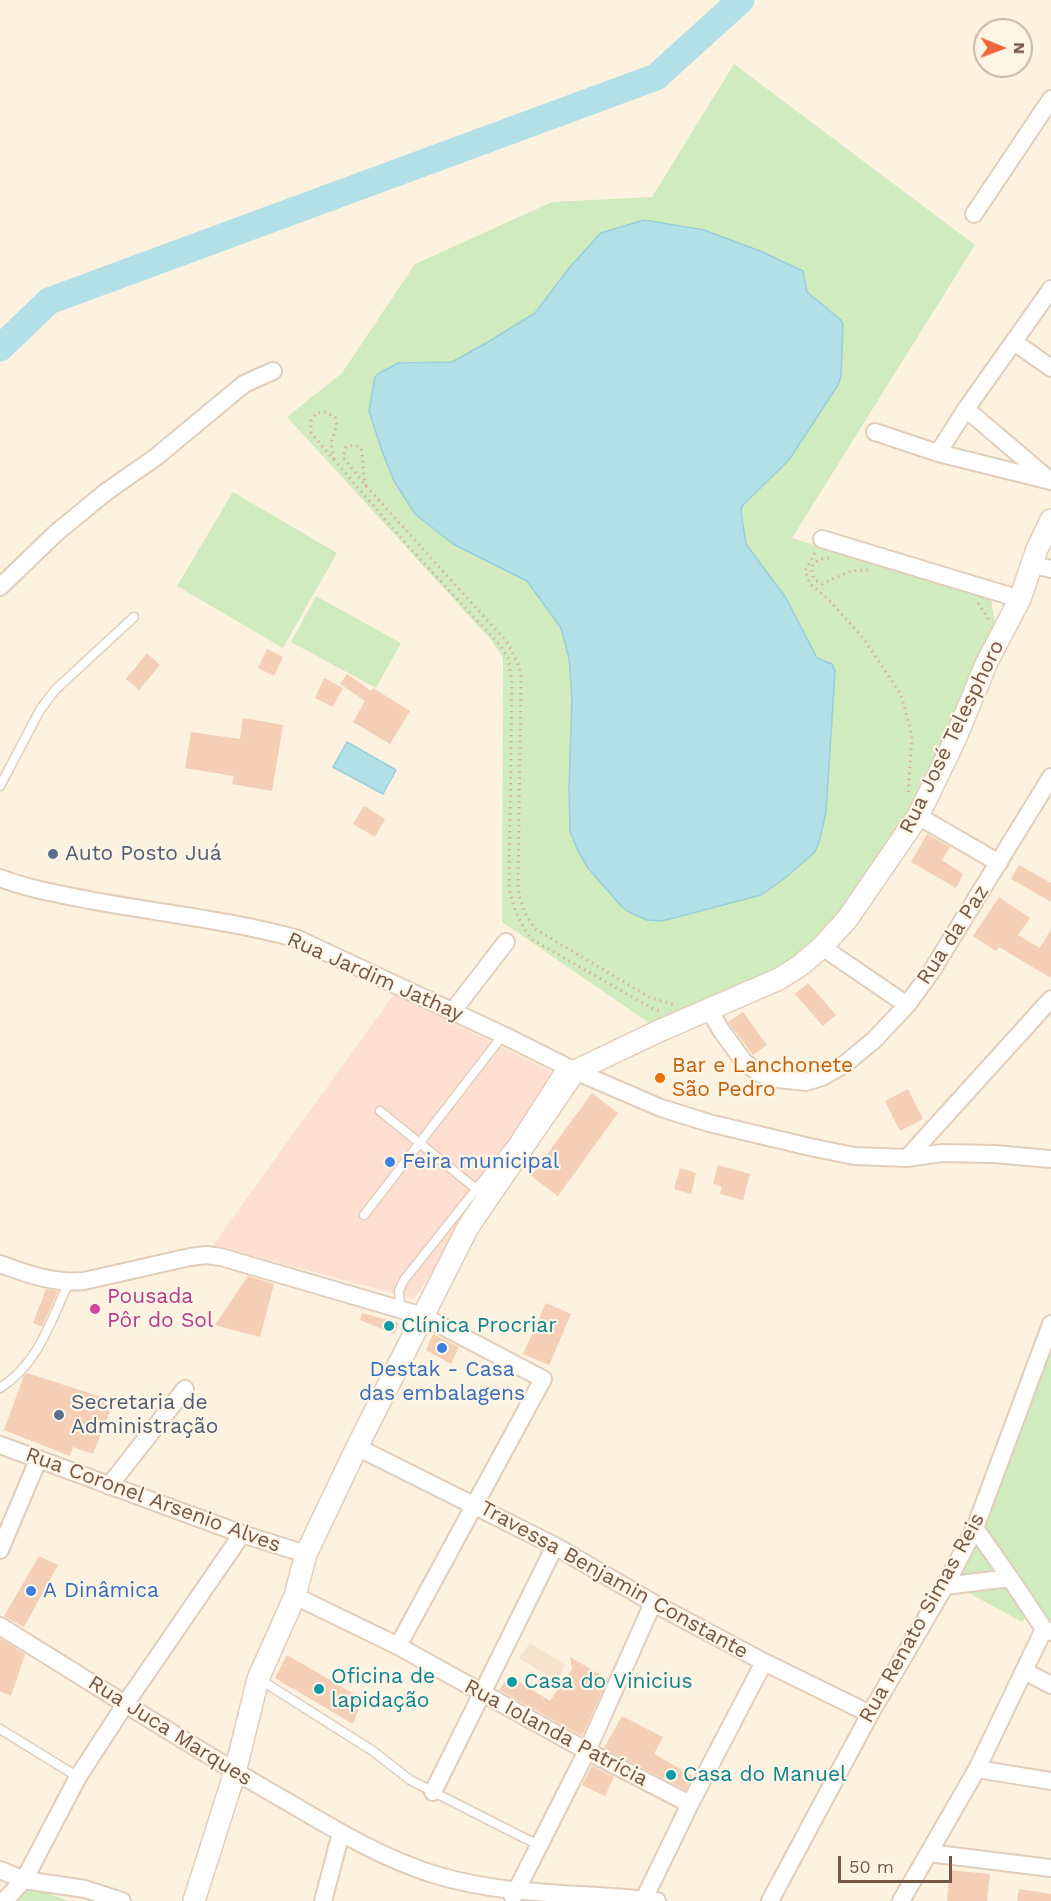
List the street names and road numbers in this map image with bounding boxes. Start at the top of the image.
street label: Rua José Telesphoro [894,636,1010,838]
street label: Rua da Paz [911,880,995,990]
street label: Rua Jardim Jathay [283,927,467,1027]
street label: Rua Coronel Arsenio Alves [22,1442,284,1558]
street label: Travessa Benjamin Constante [475,1496,753,1664]
street label: Rua Renato Simas Reis [854,1509,990,1727]
street label: Rua Juca Marques [83,1670,257,1792]
street label: Rua Iolanda Patrícia [460,1674,652,1792]

